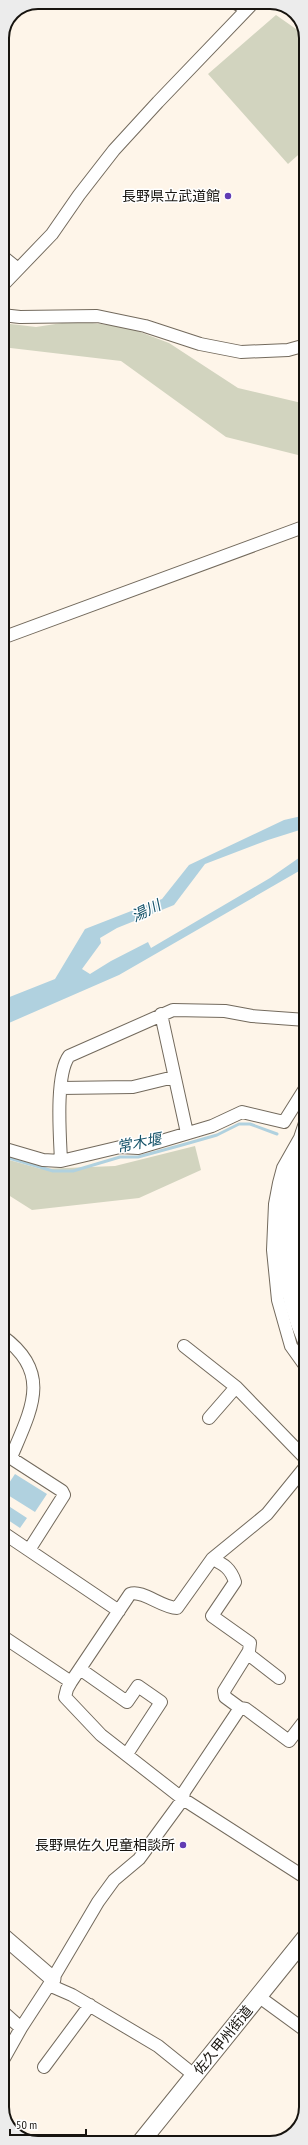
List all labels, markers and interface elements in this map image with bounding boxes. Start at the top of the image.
place label: 長野県立武道館 [122,187,220,205]
marker: 長野県立武道館 [223,191,233,201]
water label: 湯川 [128,895,165,926]
water label: 常木堰 [115,1128,166,1156]
place label: 長野県佐久児童相談所 [35,1836,175,1854]
marker: 長野県佐久児童相談所 [178,1840,188,1850]
street label: 佐久甲州街道 [190,2002,256,2078]
scale bar [10,2111,86,2137]
text: 50 m [16,2117,37,2132]

